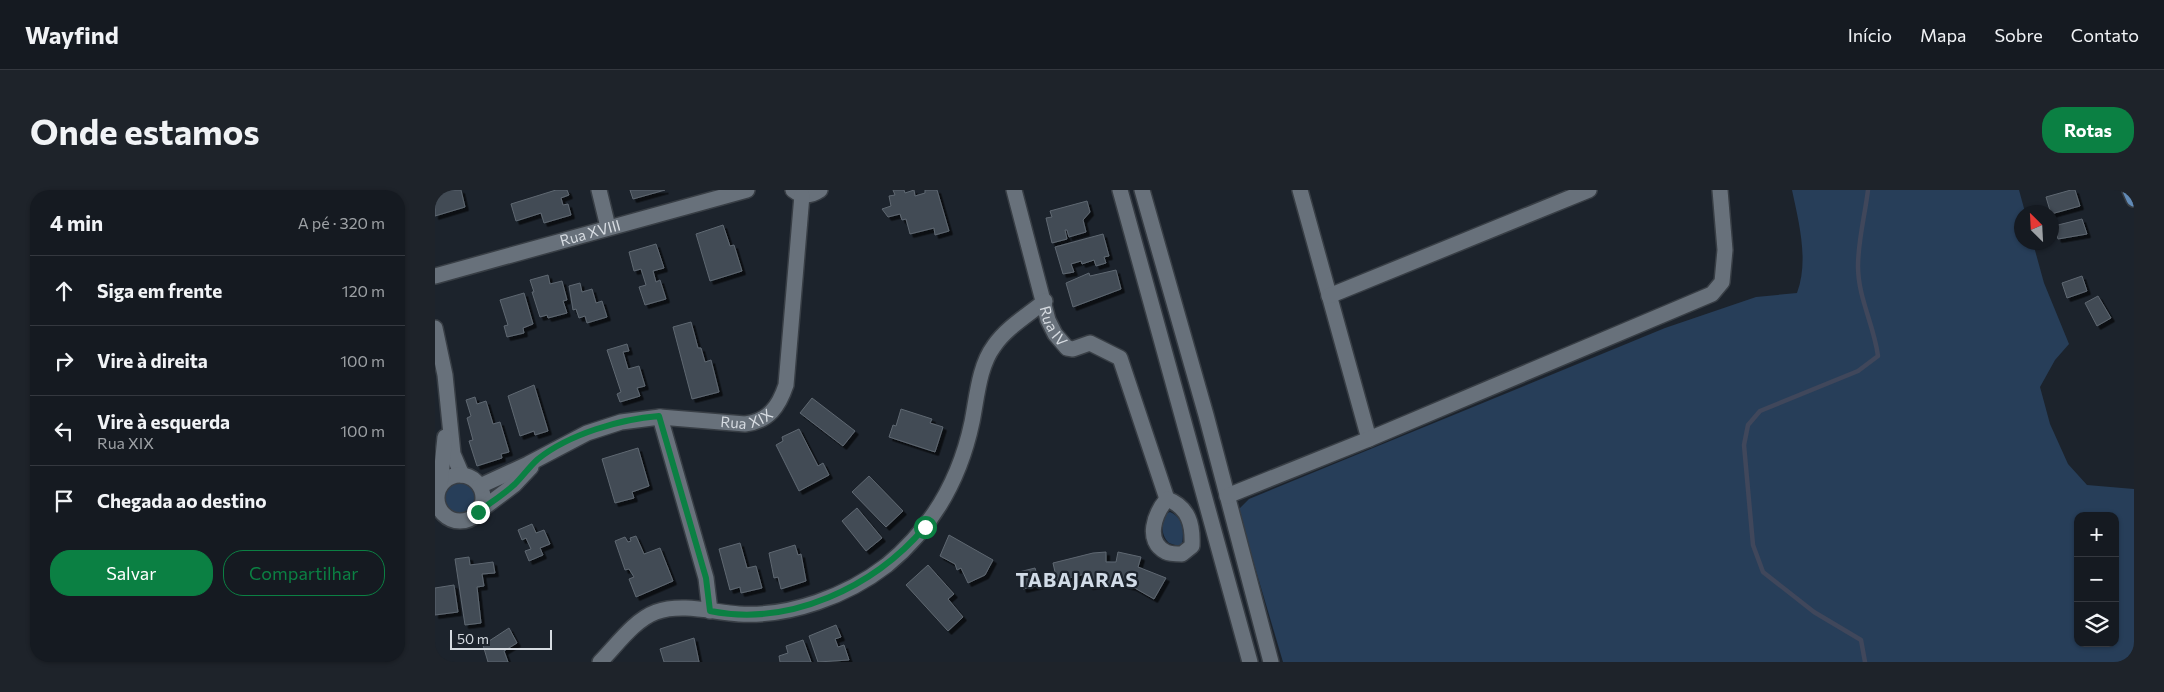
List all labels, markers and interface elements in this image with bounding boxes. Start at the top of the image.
text: Wayfind [25,20,119,49]
text: Início [1848,24,1892,46]
text: Mapa [1920,24,1966,46]
text: Sobre [1994,24,2043,46]
text: Contato [2071,24,2139,46]
button: Rotas [2042,107,2134,153]
text: Onde estamos [30,109,260,152]
north arrow [2014,205,2059,250]
text: 4 min [50,210,103,235]
text: A pé · 320 m [298,213,385,232]
street label: Rua XVIII [558,215,622,249]
icon: ahead [50,277,78,305]
text: Siga em frente [97,279,222,302]
text: 120 m [342,281,385,300]
street label: Rua IV [1037,304,1072,350]
icon: right [50,347,78,375]
text: Vire à direita [97,349,208,372]
text: 100 m [340,351,385,370]
street label: Rua XIX [720,404,776,432]
text: Vire à esquerda [97,410,230,433]
icon: left [50,417,78,445]
text: 100 m [340,421,385,440]
text: Rua XIX [97,433,154,452]
icon: arrive [50,487,78,515]
text: Chegada ao destino [97,489,267,512]
route end [467,501,490,524]
map controls [2074,512,2119,647]
button: + [2074,512,2119,557]
route start [914,516,937,539]
button: Salvar [50,550,213,596]
button: Compartilhar [223,550,385,596]
button: − [2074,557,2119,602]
district label: TABAJARAS [1015,567,1139,591]
button: layers [2074,602,2119,647]
scale bar [450,627,553,650]
text: 50 m [457,630,489,647]

